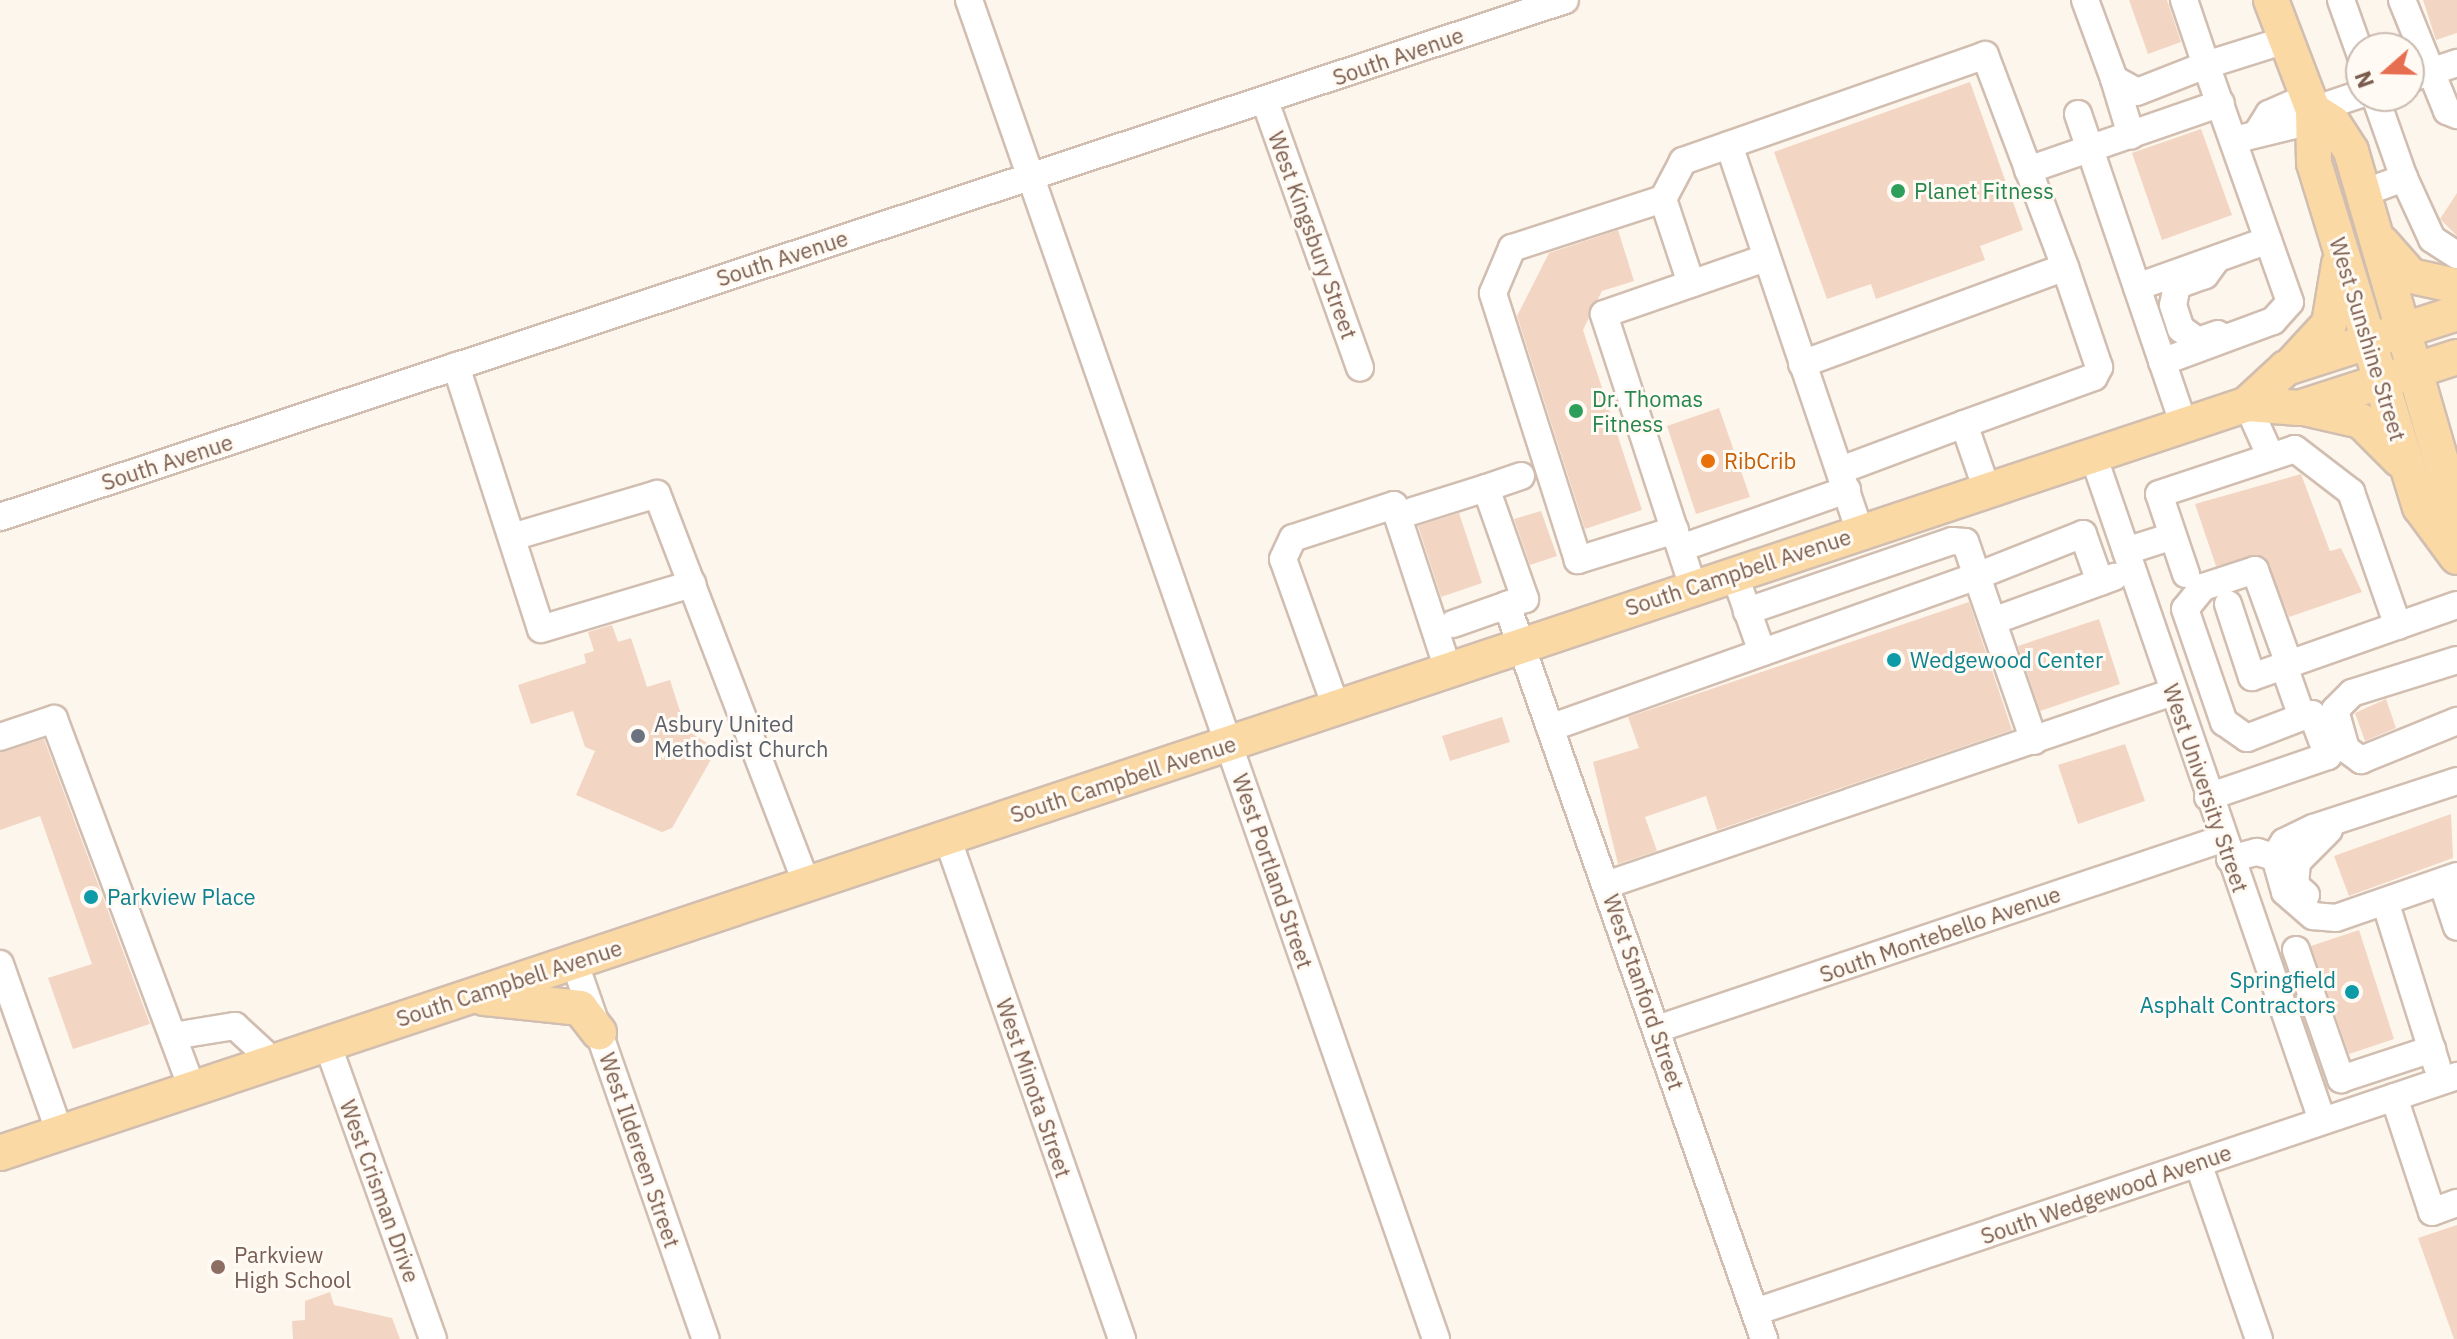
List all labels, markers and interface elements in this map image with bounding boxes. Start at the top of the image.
street label: South Avenue [1329,21,1467,91]
north arrow [2345,32,2425,112]
text: N [2348,67,2380,92]
street label: West Kingsbury Street [1263,128,1363,342]
place label: Planet Fitness [1914,178,2054,204]
marker: Planet Fitness [1889,182,1907,200]
street label: South Avenue [713,224,851,292]
street label: West Sunshine Street [2324,234,2412,444]
place label: Dr. Thomas Fitness [1592,385,1703,436]
marker: Dr. Thomas Fitness [1567,402,1585,420]
street label: South Avenue [98,428,236,496]
place label: RibCrib [1724,448,1796,474]
marker: RibCrib [1699,452,1717,470]
street label: South Campbell Avenue [1622,523,1854,621]
place label: Wedgewood Center [1910,647,2103,673]
marker: Wedgewood Center [1885,651,1903,669]
street label: West University Street [2158,680,2254,896]
place label: Asbury United Methodist Church [654,710,828,762]
marker: Asbury United Methodist Church [629,727,647,745]
street label: South Campbell Avenue [1007,730,1239,828]
street label: West Portland Street [1227,770,1319,972]
street label: South Montebello Avenue [1816,880,2064,988]
place label: Parkview Place [107,884,256,910]
marker: Parkview Place [82,888,100,906]
street label: West Stanford Street [1598,891,1690,1093]
street label: South Campbell Avenue [393,934,625,1032]
place label: Springfield Asphalt Contractors [2140,966,2336,1018]
marker: Springfield Asphalt Contractors [2343,983,2361,1001]
street label: West Minota Street [991,995,1077,1181]
street label: West Ildereen Street [594,1049,686,1251]
street label: West Crisman Drive [335,1096,425,1286]
street label: South Wedgewood Avenue [1977,1139,2235,1249]
place label: Parkview High School [234,1241,351,1292]
marker: Parkview High School [209,1258,227,1276]

